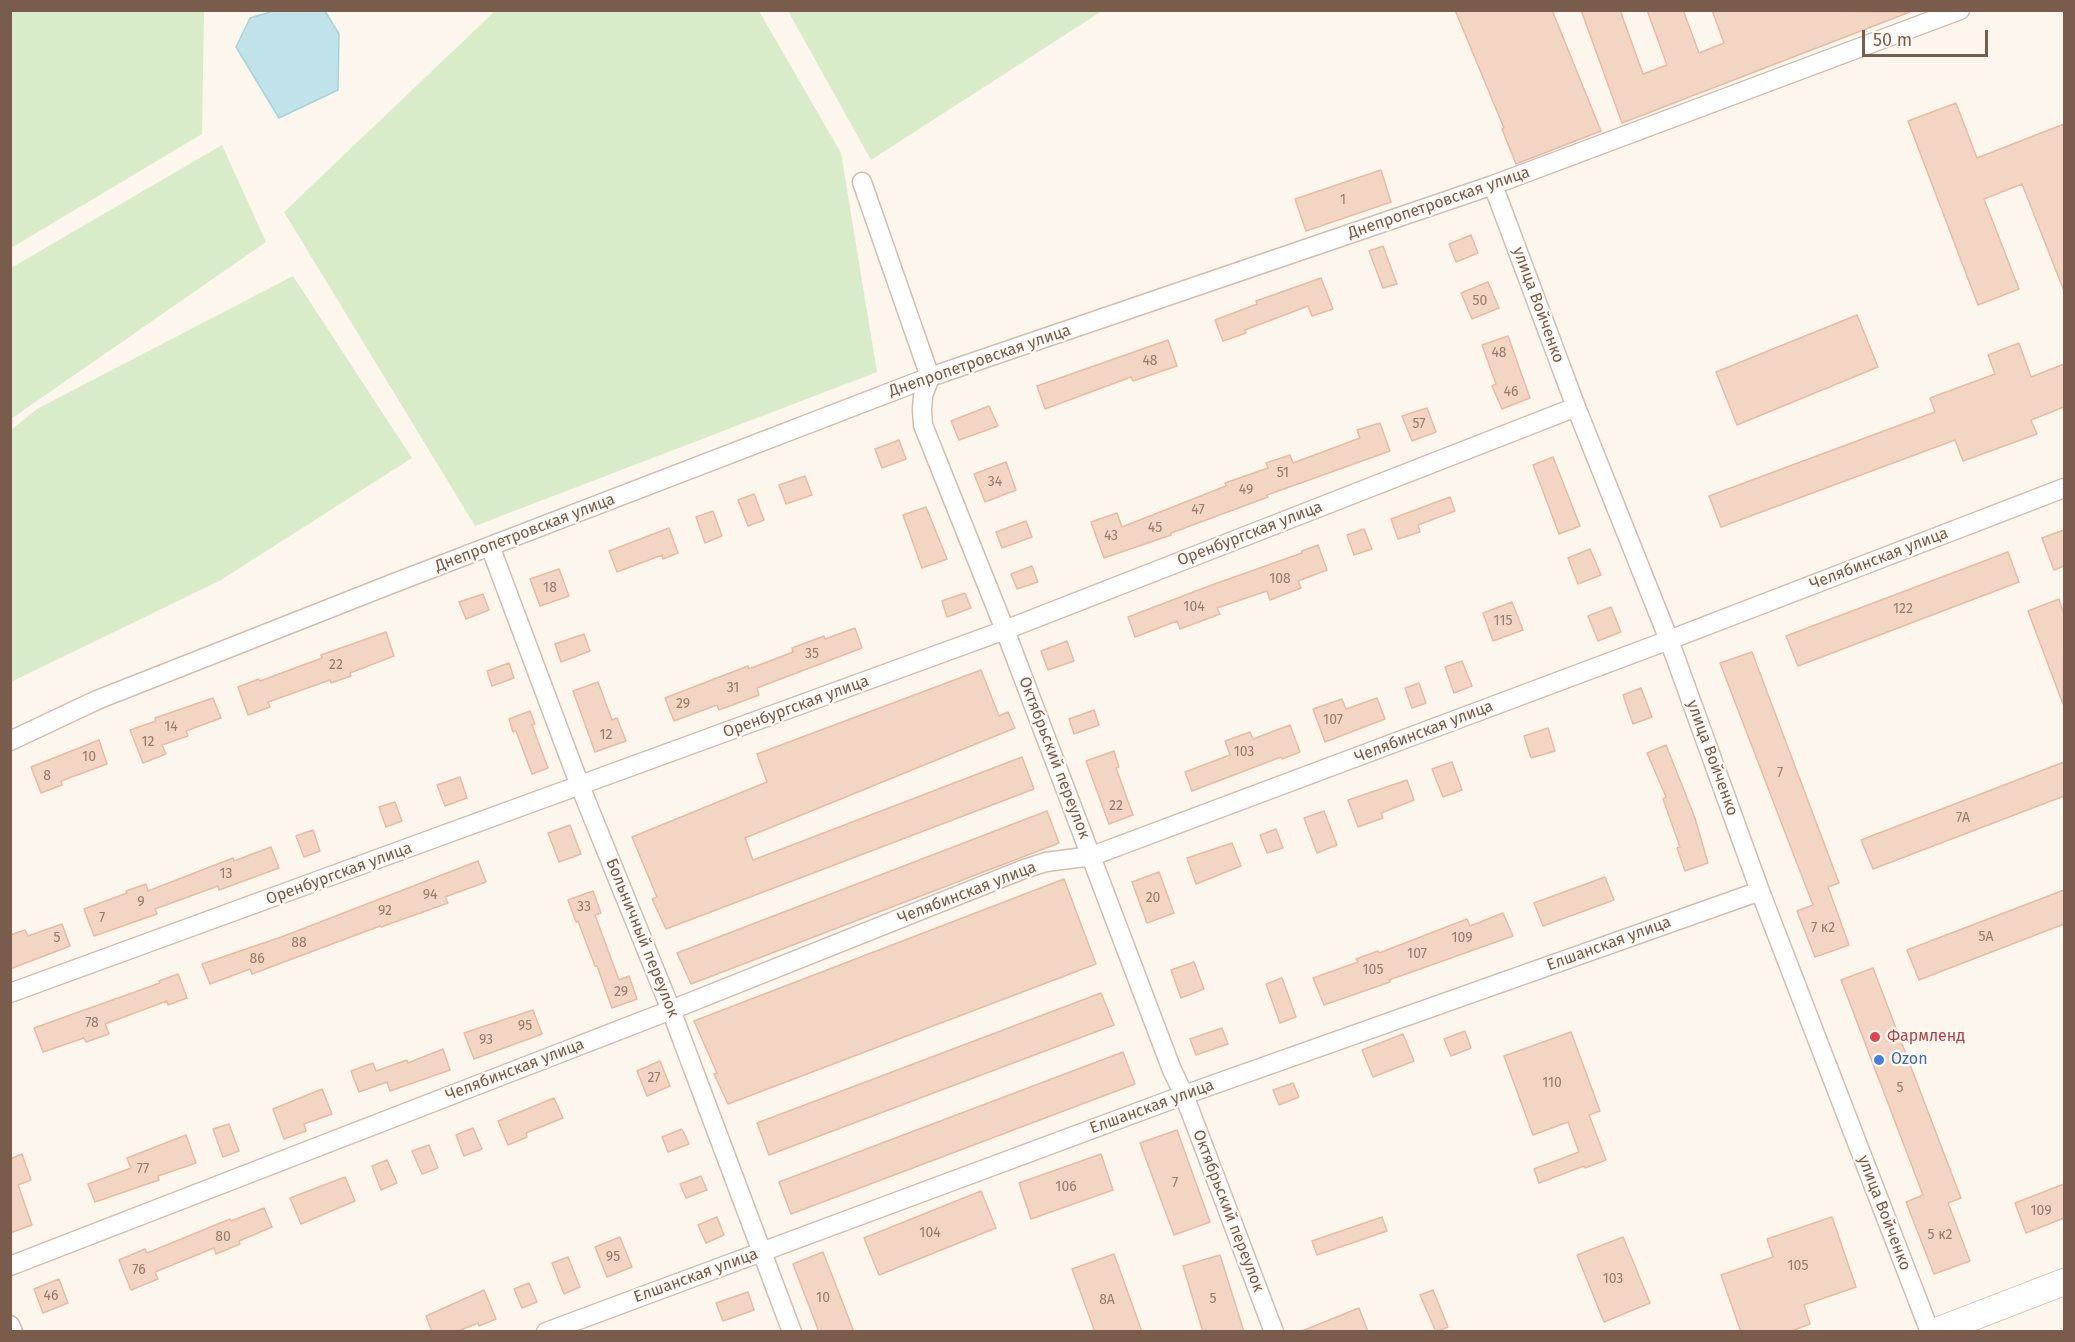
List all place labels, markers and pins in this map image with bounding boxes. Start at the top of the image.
place label: Фармленд [1887,1027,1965,1047]
marker: Фармленд [1868,1030,1882,1044]
place label: Ozon [1891,1050,1928,1070]
marker: Ozon [1872,1053,1886,1067]

